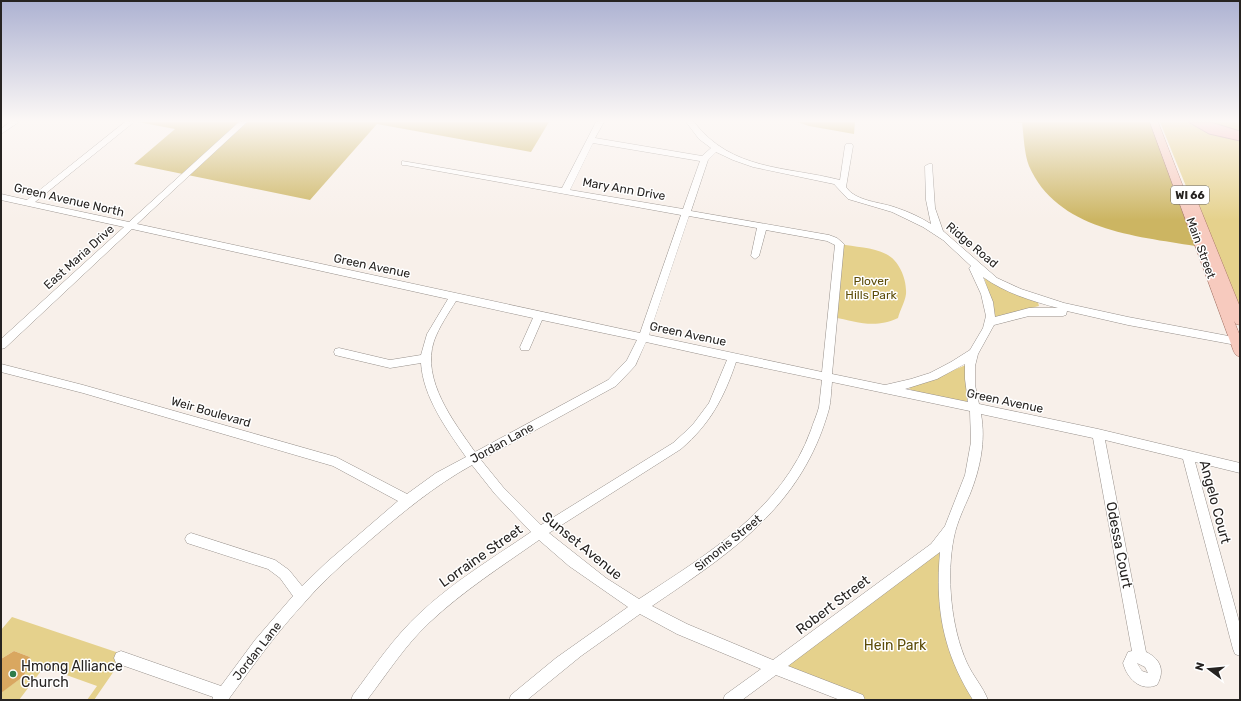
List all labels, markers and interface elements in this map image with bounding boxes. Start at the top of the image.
street label: Mary Ann Drive [581,175,667,203]
street label: Green Avenue North [13,181,125,219]
road number: WI 66 [1171,186,1209,204]
street label: Main Street [1183,216,1219,281]
street label: Ridge Road [943,219,1001,271]
street label: East Maria Drive [41,222,117,292]
street label: Green Avenue [332,251,412,281]
park label: Plover Hills Park [845,274,897,302]
street label: Green Avenue [648,319,728,349]
street label: Green Avenue [965,386,1045,416]
street label: Weir Boulevard [169,394,253,430]
street label: Jordan Lane [468,420,536,466]
street label: Angelo Court [1196,458,1234,546]
street label: Odessa Court [1102,500,1136,590]
street label: Sunset Avenue [539,509,626,584]
street label: Simonis Street [692,512,764,574]
street label: Lorraine Street [436,521,526,591]
street label: Robert Street [793,571,874,638]
street label: Jordan Lane [230,619,284,683]
park label: Hein Park [864,637,927,654]
north arrow [1189,649,1229,689]
place label: Hmong Alliance Church [21,658,123,691]
text: N [1193,661,1207,672]
marker: Hmong Alliance Church [8,669,18,679]

